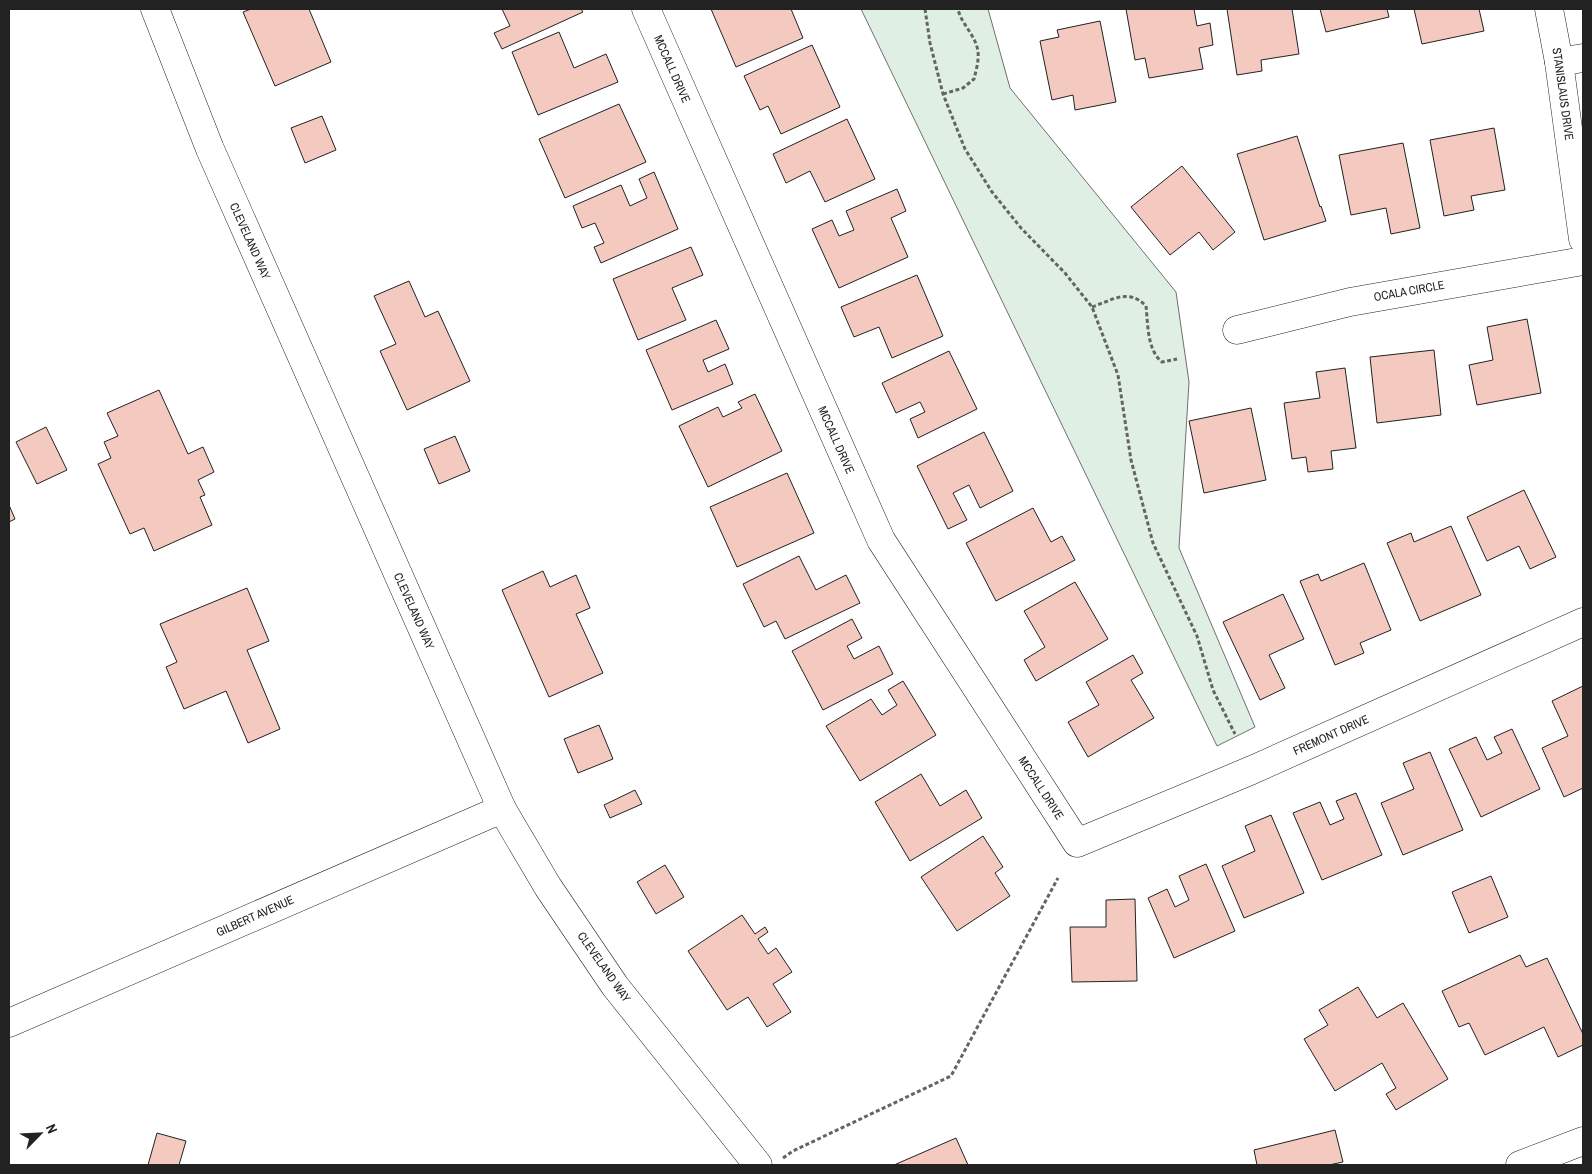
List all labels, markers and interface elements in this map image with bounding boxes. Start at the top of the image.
street label: MCCALL DRIVE [650,33,694,105]
street label: STANISLAUS DRIVE [1549,47,1577,141]
street label: CLEVELAND WAY [226,200,274,282]
street label: OCALA CIRCLE [1372,277,1446,305]
street label: MCCALL DRIVE [814,404,858,476]
street label: CLEVELAND WAY [390,570,438,652]
street label: FREMONT DRIVE [1291,711,1371,759]
street label: MCCALL DRIVE [1015,753,1067,823]
street label: GILBERT AVENUE [214,892,296,940]
street label: CLEVELAND WAY [574,929,634,1006]
north arrow [15,1109,65,1159]
text: N [42,1121,62,1136]

